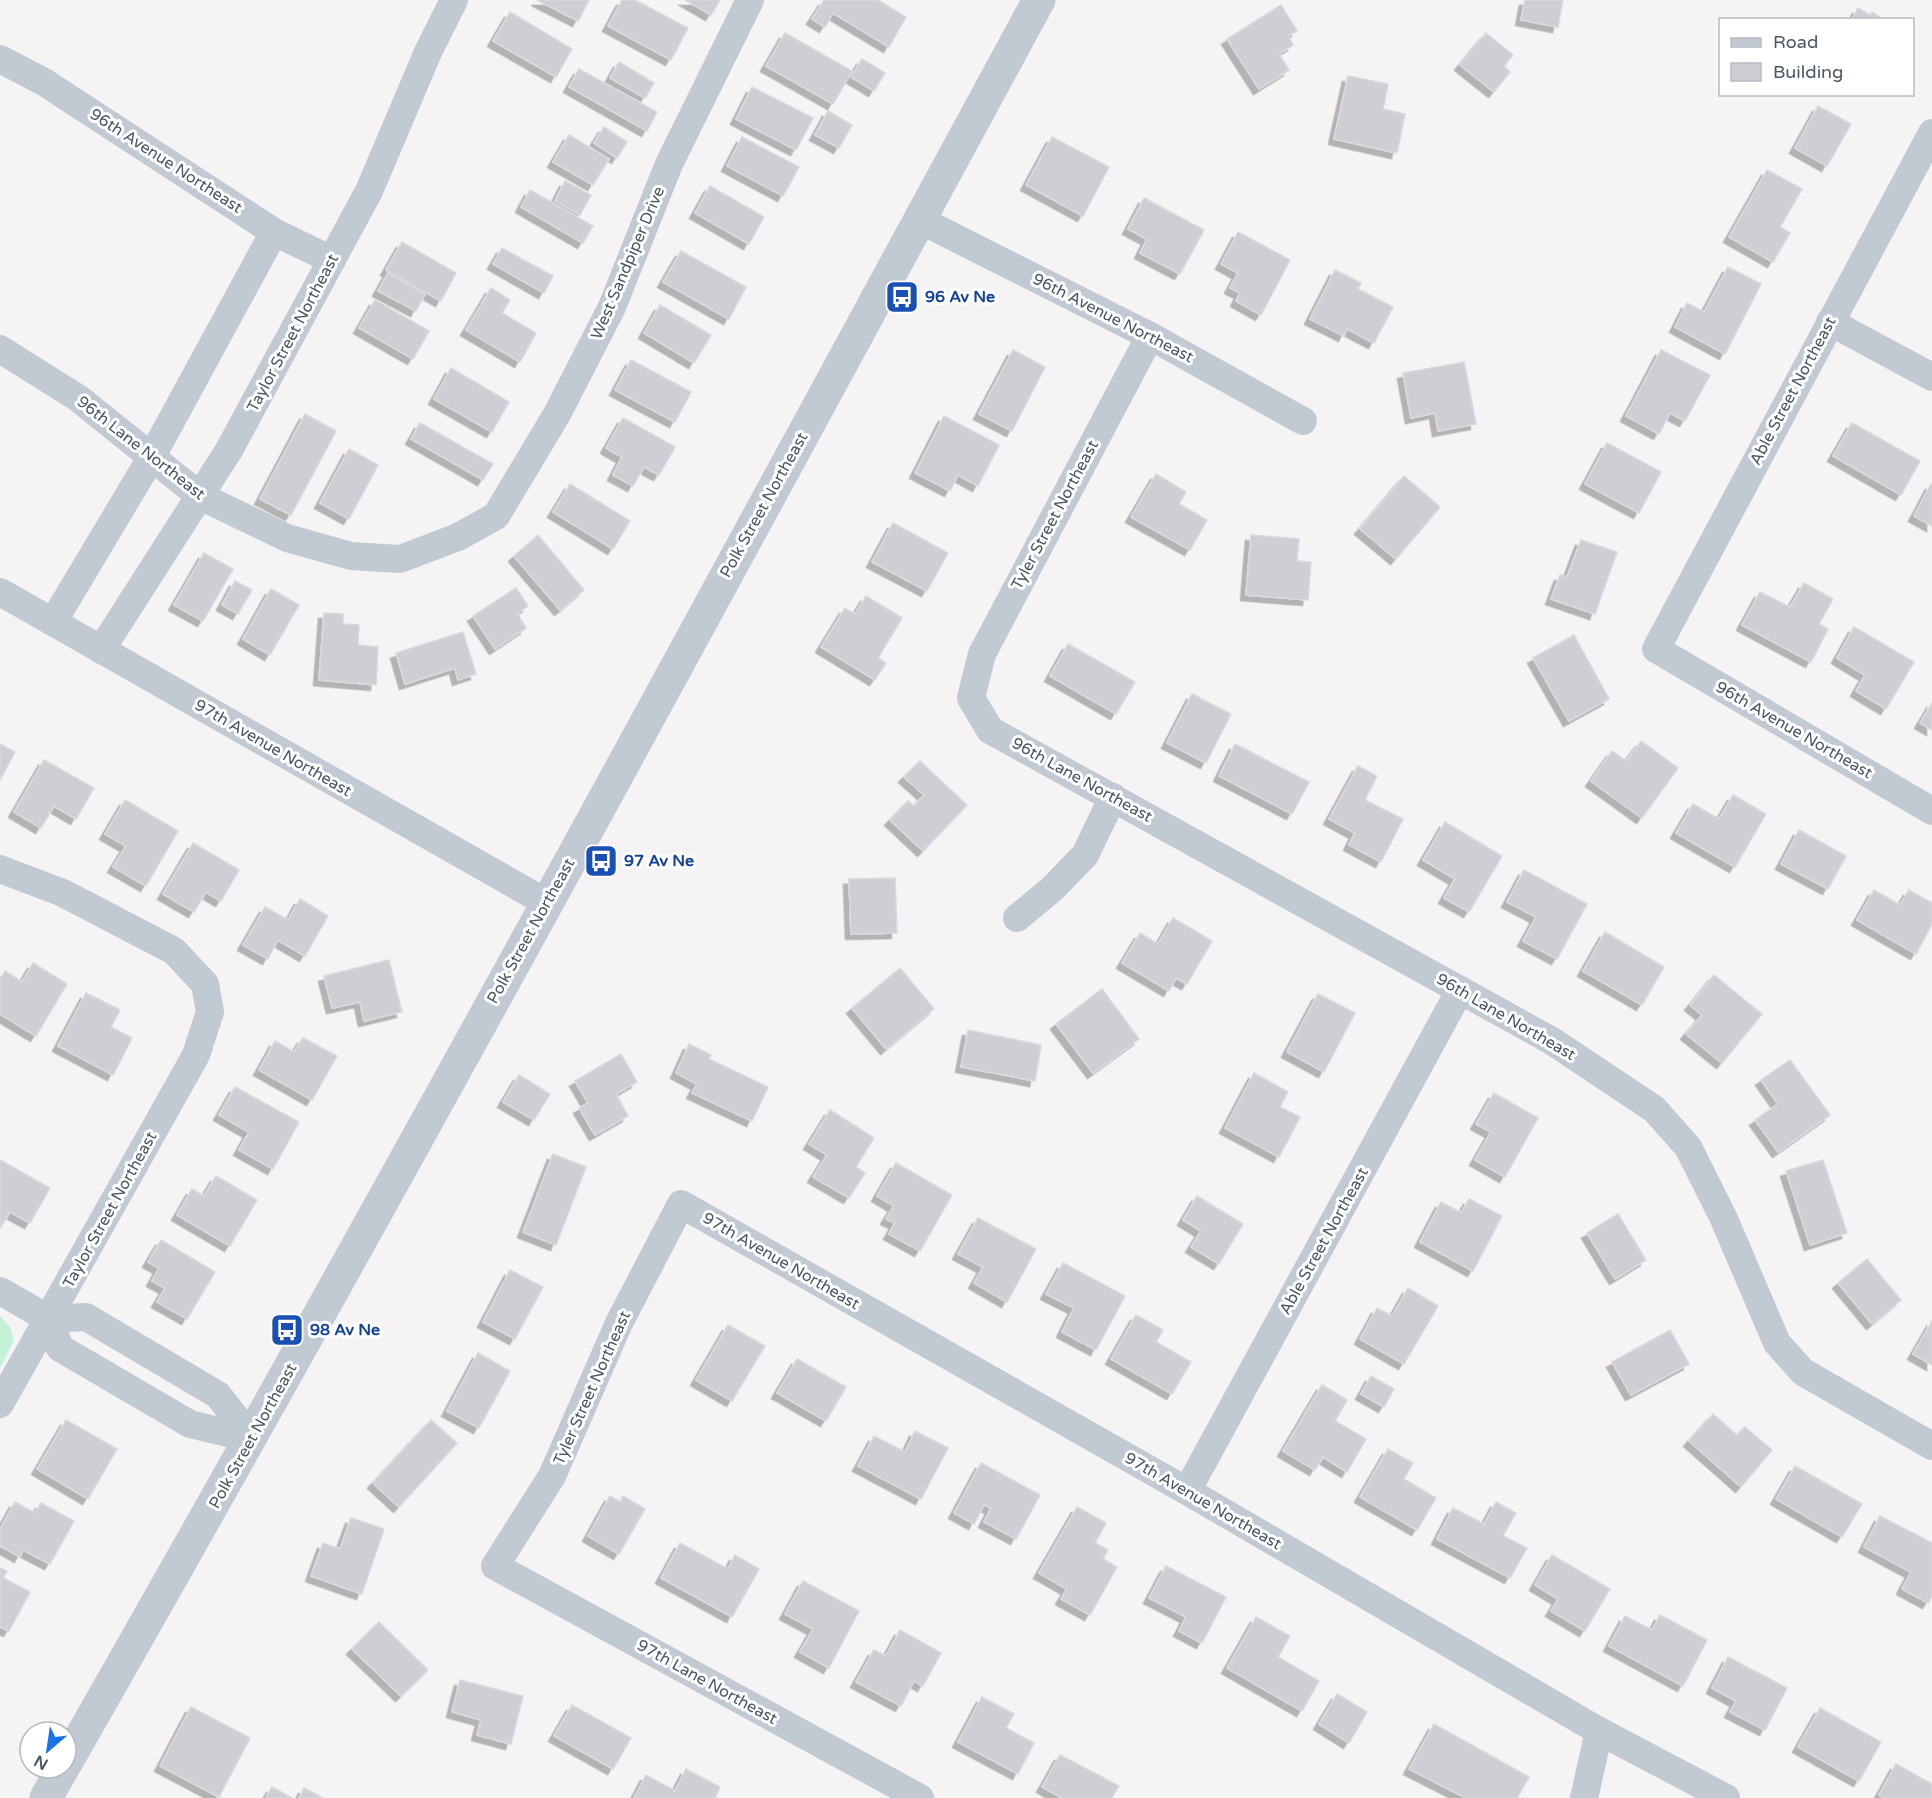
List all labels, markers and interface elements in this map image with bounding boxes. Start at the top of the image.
legend [1719,18,1914,96]
text: Road [1773,31,1818,53]
text: Building [1773,61,1843,83]
street label: 96th Avenue Northeast [86,104,246,218]
street label: West Sandpiper Drive [587,184,669,342]
street label: Taylor Street Northeast [243,251,343,415]
street label: 96th Avenue Northeast [1029,269,1197,367]
bus stop icon: 96 Av Ne [884,279,920,315]
place label: 96 Av Ne [925,287,995,307]
street label: Able Street Northeast [1745,313,1841,469]
street label: 96th Lane Northeast [73,392,209,504]
street label: Polk Street Northeast [716,429,812,581]
street label: Tyler Street Northeast [1007,437,1103,593]
street label: 96th Avenue Northeast [1712,677,1876,783]
street label: 97th Avenue Northeast [191,695,355,801]
street label: 96th Lane Northeast [1008,733,1156,827]
bus stop icon: 97 Av Ne [583,843,619,879]
place label: 97 Av Ne [624,851,694,871]
street label: Polk Street Northeast [483,855,579,1007]
street label: 96th Lane Northeast [1433,969,1579,1065]
street label: Taylor Street Northeast [59,1128,161,1292]
street label: Able Street Northeast [1275,1164,1373,1318]
street label: 97th Avenue Northeast [699,1208,863,1314]
street label: Tyler Street Northeast [549,1308,635,1468]
bus stop icon: 98 Av Ne [269,1312,305,1348]
place label: 98 Av Ne [310,1320,380,1340]
street label: Polk Street Northeast [205,1360,301,1512]
street label: 97th Avenue Northeast [1121,1448,1285,1554]
street label: 97th Lane Northeast [633,1635,781,1729]
north arrow [18,1720,78,1780]
text: N [31,1750,52,1774]

